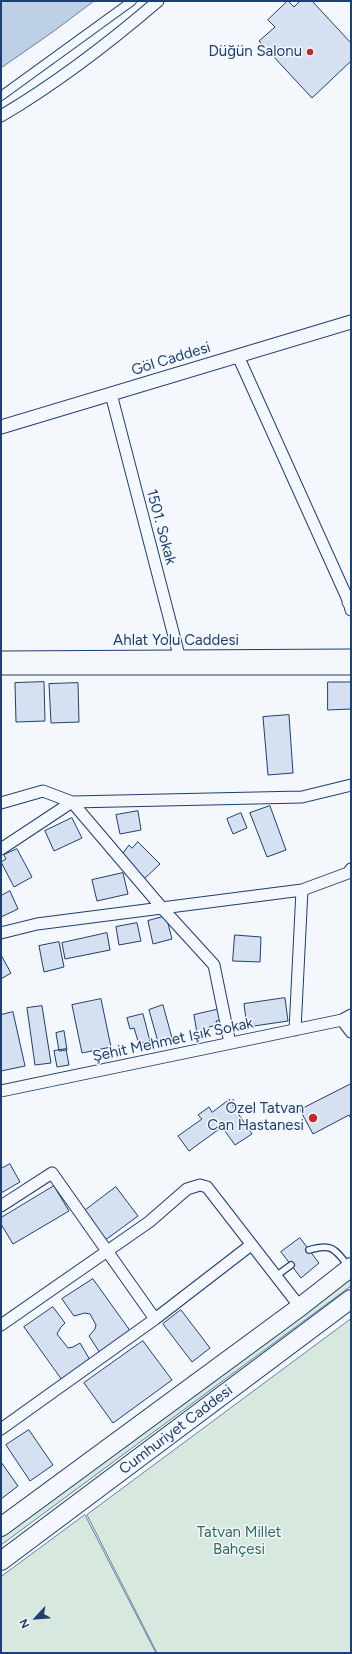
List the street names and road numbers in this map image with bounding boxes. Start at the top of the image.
street label: Göl Caddesi [129,338,213,380]
street label: 1501. Sokak [142,487,180,567]
street label: Ahlat Yolu Caddesi [113,632,239,650]
street label: Şehit Mehmet Işık Sokak [91,1014,255,1066]
street label: Cumhuriyet Caddesi [116,1382,236,1478]

